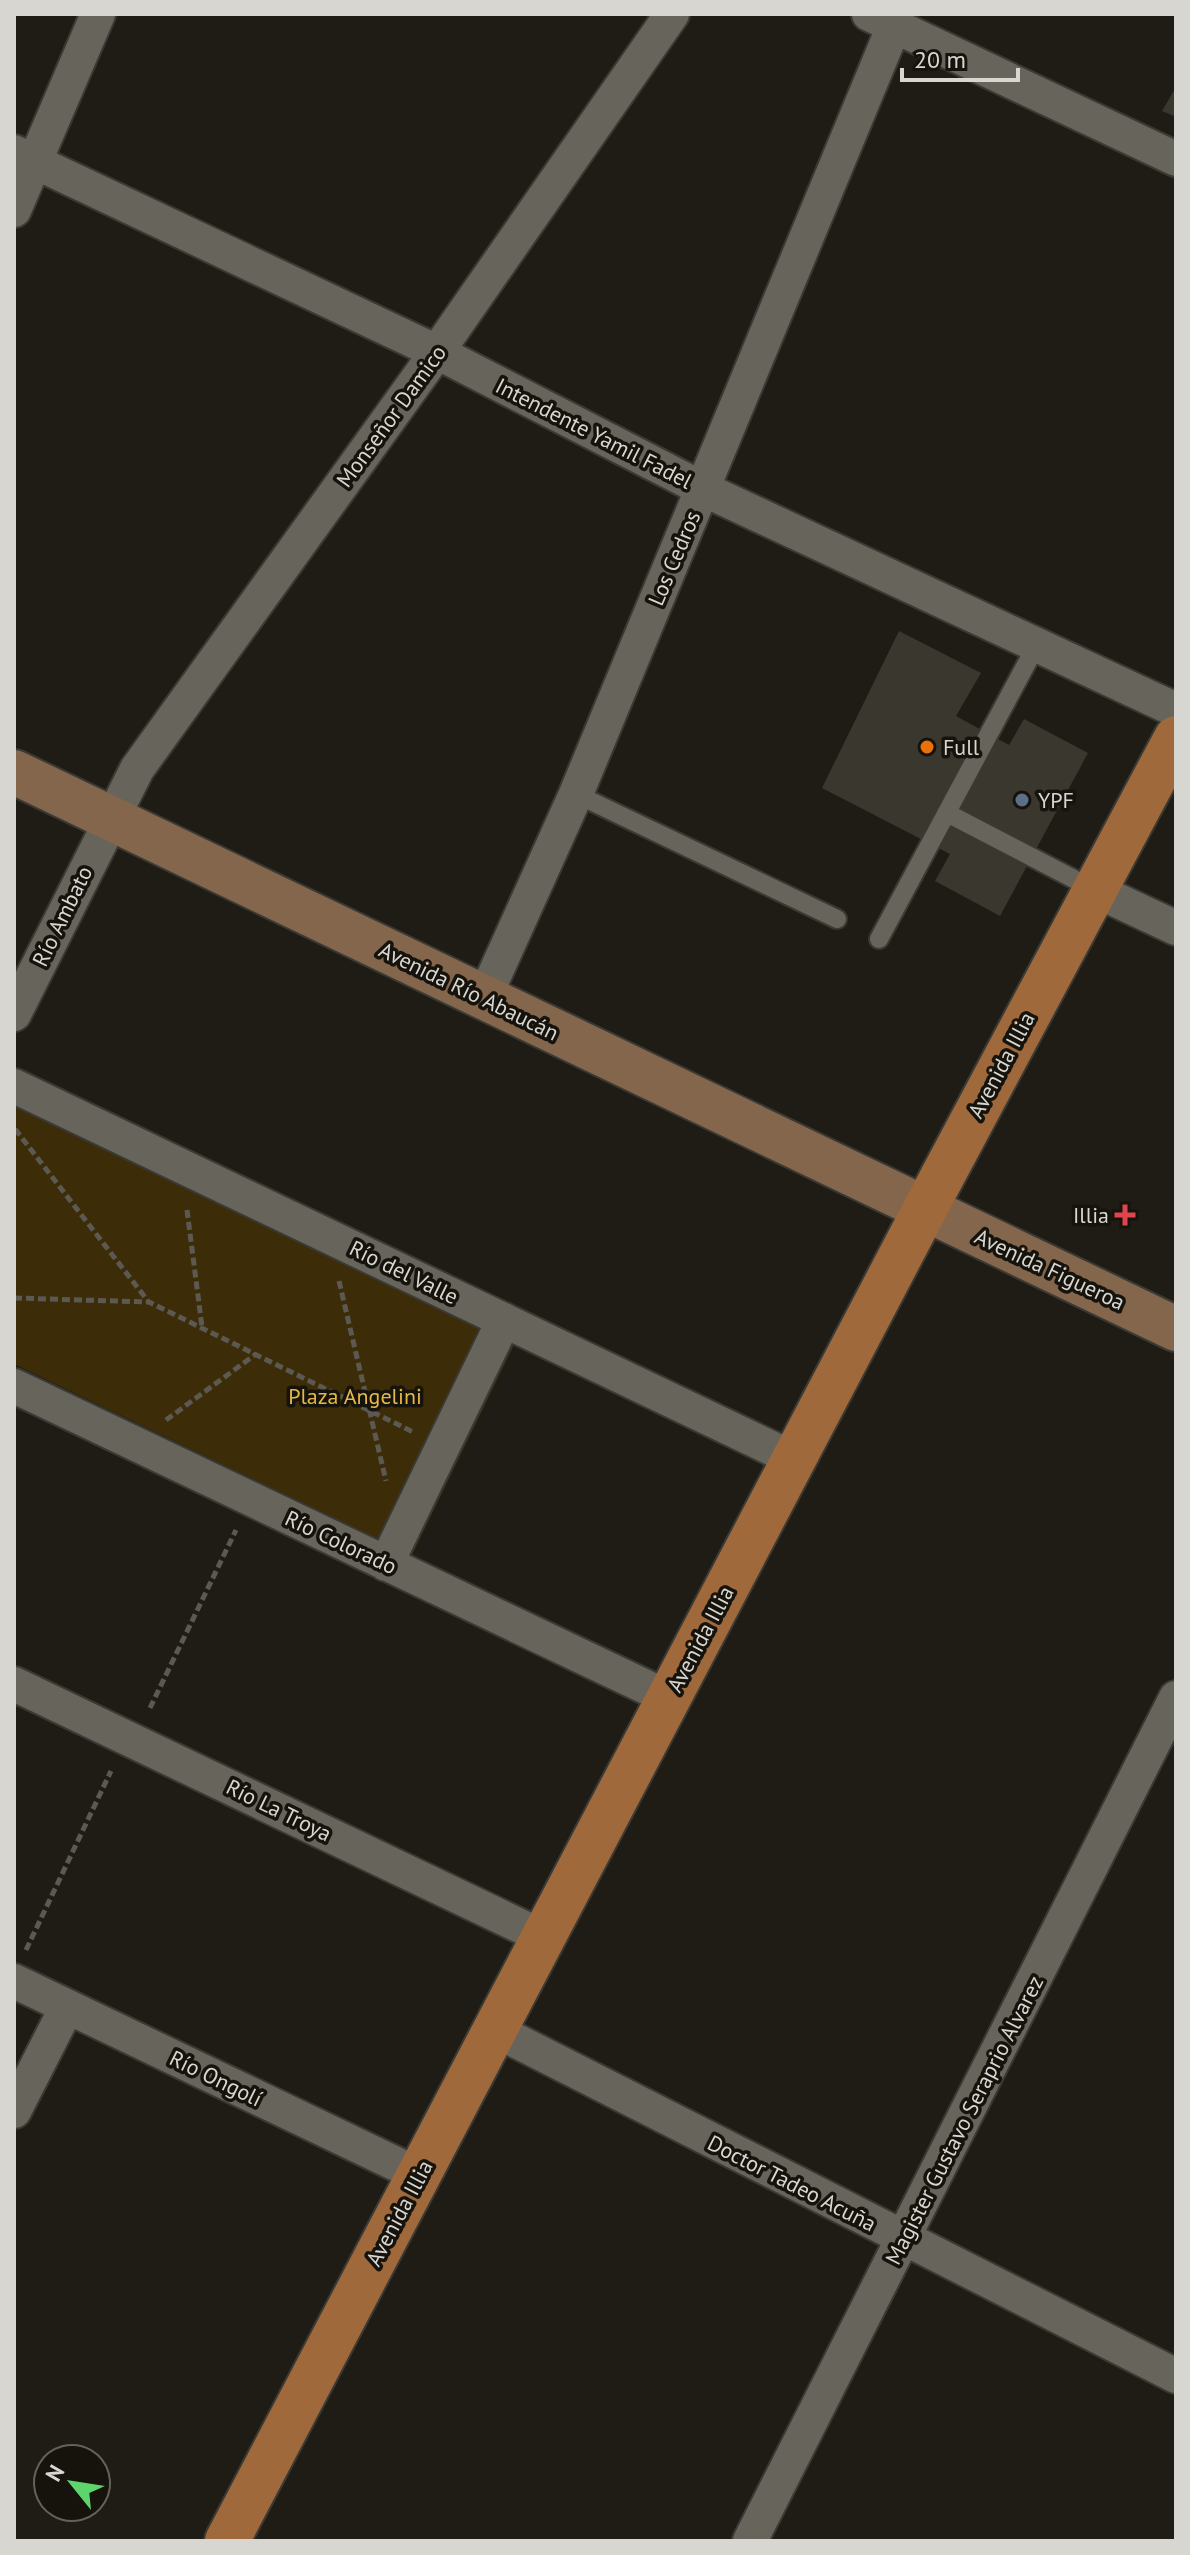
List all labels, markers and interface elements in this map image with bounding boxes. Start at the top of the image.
scale bar [902,32,1018,82]
text: 20 m [914,44,966,75]
street label: Monseñor Damico [330,339,452,493]
street label: Intendente Yamil Fadel [491,371,697,495]
street label: Los Cedros [642,506,706,610]
place label: Full [943,733,980,761]
marker: Full [918,738,936,756]
place label: YPF [1038,786,1074,814]
marker: YPF [1013,791,1031,809]
street label: Río Ambato [26,861,98,971]
street label: Avenida Río Abaucán [375,935,563,1047]
street label: Avenida Illia [961,1007,1041,1123]
place label: Illia [1073,1201,1109,1229]
marker: Illia [1116,1206,1134,1224]
street label: Avenida Figueroa [970,1222,1130,1316]
street label: Río del Valle [345,1234,463,1310]
park label: Plaza Angelini [288,1382,422,1410]
street label: Río Colorado [281,1504,401,1580]
street label: Avenida Illia [660,1581,740,1697]
street label: Río La Troya [222,1773,336,1847]
street label: Magister Gustavo Seraprio Alvarez [879,1971,1049,2269]
street label: Río Ongolí [165,2044,267,2112]
street label: Doctor Tadeo Acuña [703,2128,881,2238]
street label: Avenida Illia [359,2155,439,2271]
north arrow [32,2443,112,2523]
text: N [39,2460,70,2486]

